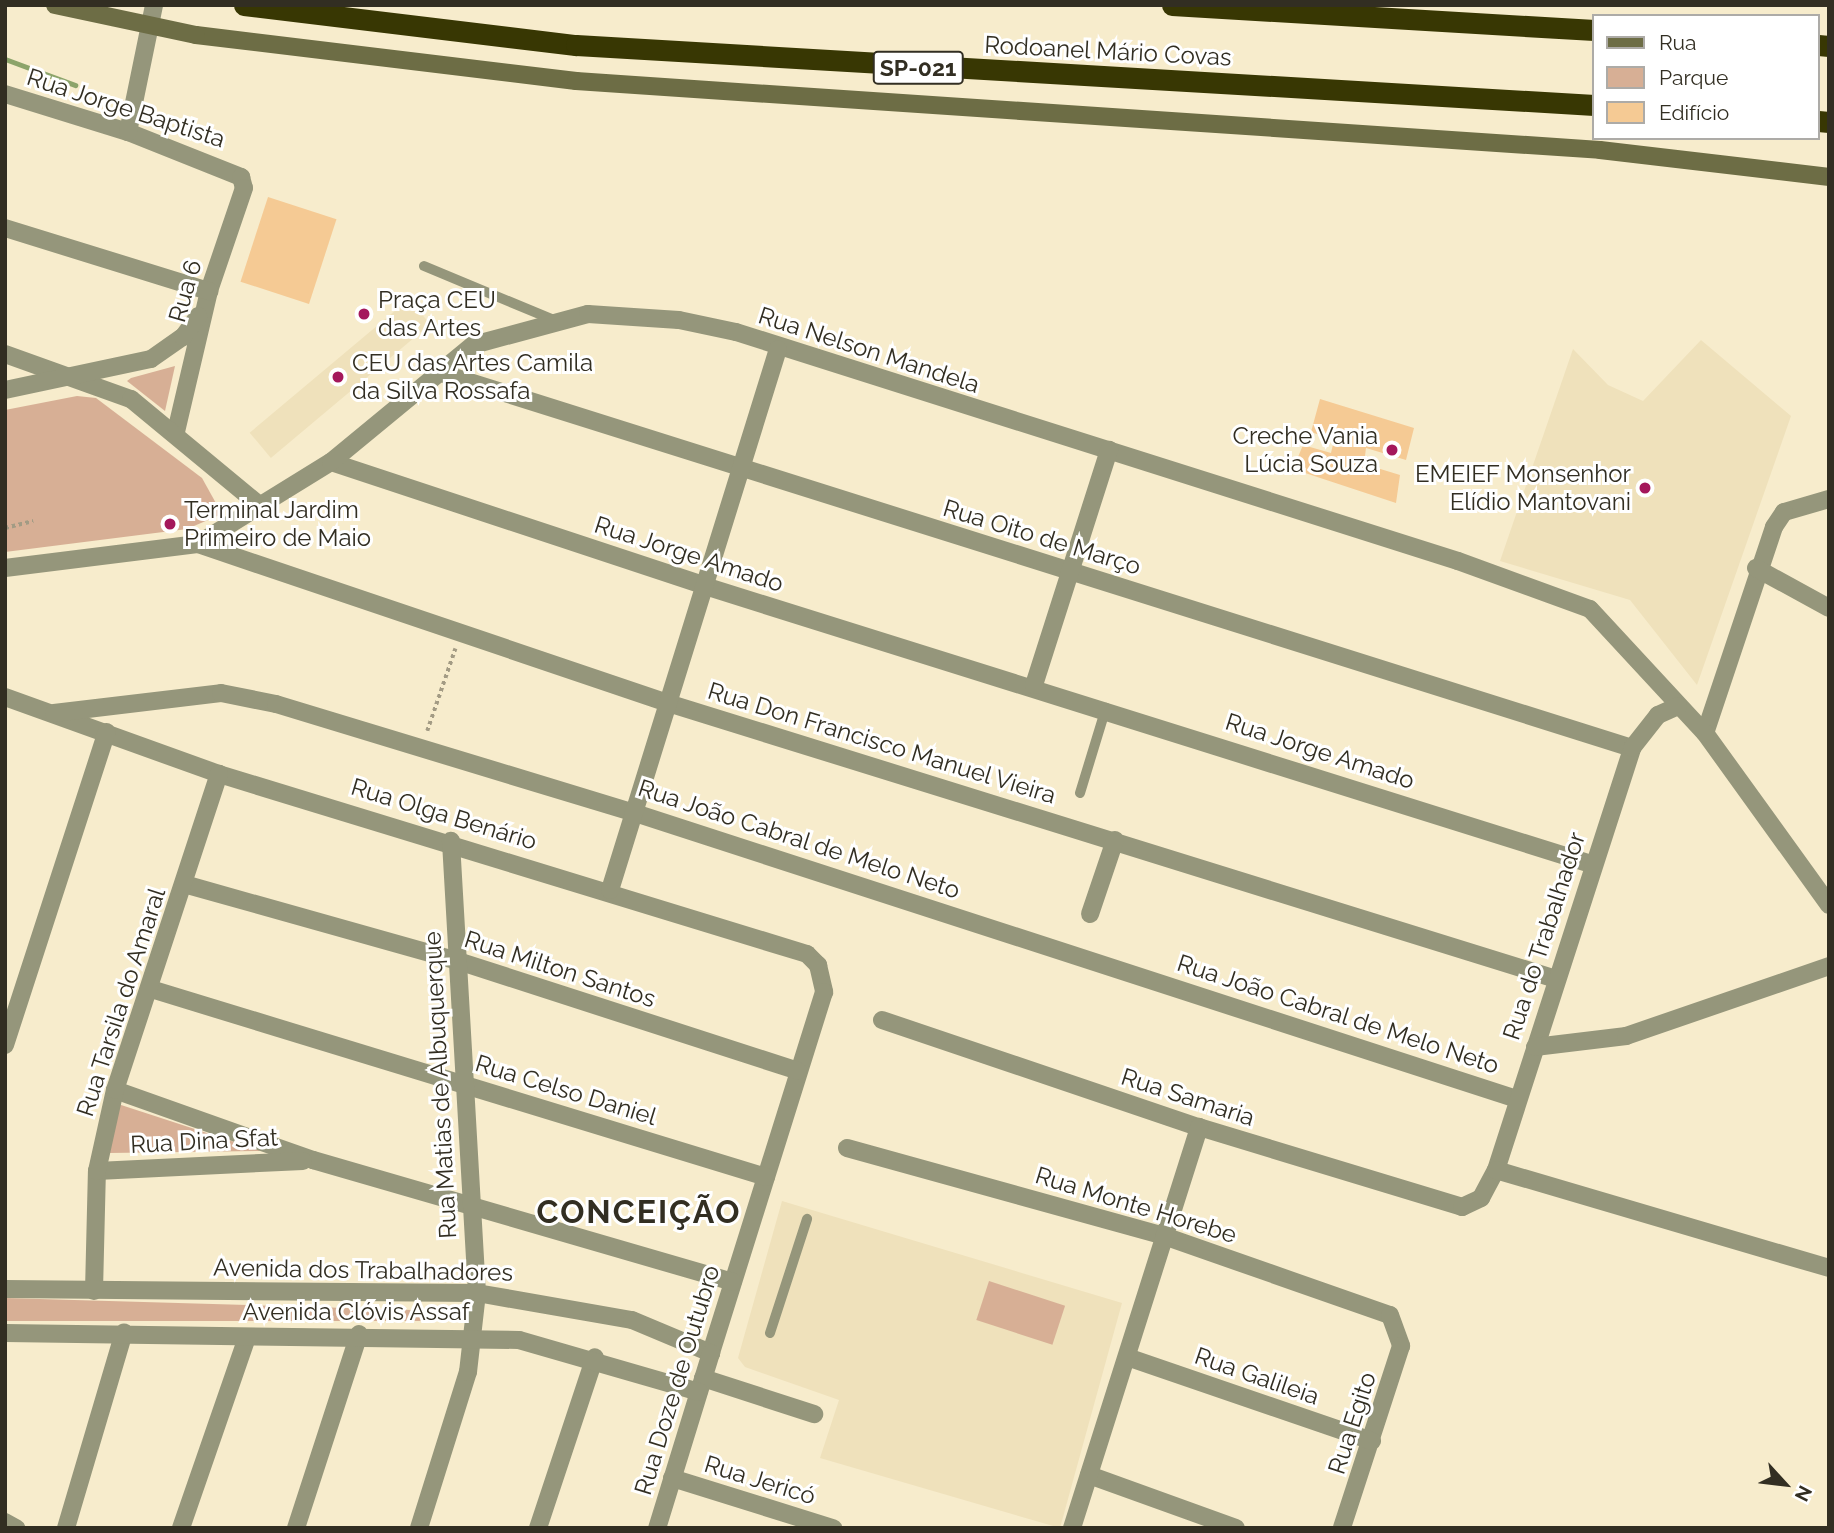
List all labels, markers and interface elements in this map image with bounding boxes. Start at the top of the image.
legend [1592,14,1820,140]
street label: Rodoanel Mário Covas [983,30,1233,72]
text: Rua [1659,30,1696,55]
road number: SP-021 [872,48,964,88]
street label: Rua Jorge Baptista [23,62,229,154]
text: Parque [1659,65,1728,90]
text: Edifício [1659,100,1729,125]
street label: Rua 6 [162,257,208,325]
place label: Praça CEU das Artes [378,286,496,342]
street label: Rua Nelson Mandela [755,301,983,399]
marker: Praça CEU das Artes [356,306,372,322]
place label: CEU das Artes Camila da Silva Rossafa [352,349,594,405]
marker: CEU das Artes Camila da Silva Rossafa [330,369,346,385]
place label: Creche Vania Lúcia Souza [1232,422,1378,478]
marker: Creche Vania Lúcia Souza [1384,442,1400,458]
place label: EMEIEF Monsenhor Elídio Mantovani [1414,460,1631,516]
marker: EMEIEF Monsenhor Elídio Mantovani [1637,480,1653,496]
street label: Rua Oito de Março [940,493,1144,581]
place label: Terminal Jardim Primeiro de Maio [184,496,371,552]
street label: Rua Jorge Amado [590,510,788,598]
marker: Terminal Jardim Primeiro de Maio [162,516,178,532]
street label: Rua Don Francisco Manuel Vieira [704,676,1060,810]
street label: Rua Jorge Amado [1221,707,1419,795]
street label: Rua Olga Benário [348,772,540,856]
street label: Rua João Cabral de Melo Neto [634,773,964,905]
street label: Rua do Trabalhador [1497,828,1591,1044]
street label: Rua Tarsila do Amaral [70,884,172,1120]
street label: Rua Milton Santos [461,925,659,1013]
street label: Rua Matias de Albuquerque [418,930,462,1240]
street label: Rua João Cabral de Melo Neto [1173,948,1503,1080]
street label: Rua Celso Daniel [472,1049,660,1131]
street label: Rua Samaria [1118,1062,1258,1132]
street label: Rua Dina Sfat [129,1123,279,1159]
street label: Rua Monte Horebe [1032,1161,1240,1249]
district label: CONCEIÇÃO [538,1193,740,1231]
street label: Avenida dos Trabalhadores [213,1253,513,1287]
street label: Rua Doze de Outubro [628,1262,726,1498]
street label: Avenida Clóvis Assaf [242,1298,470,1326]
street label: Rua Galileia [1191,1341,1323,1411]
street label: Rua Egito [1322,1368,1382,1478]
street label: Rua Jericó [701,1449,819,1511]
north arrow [1750,1449,1820,1519]
text: N [1791,1482,1817,1505]

